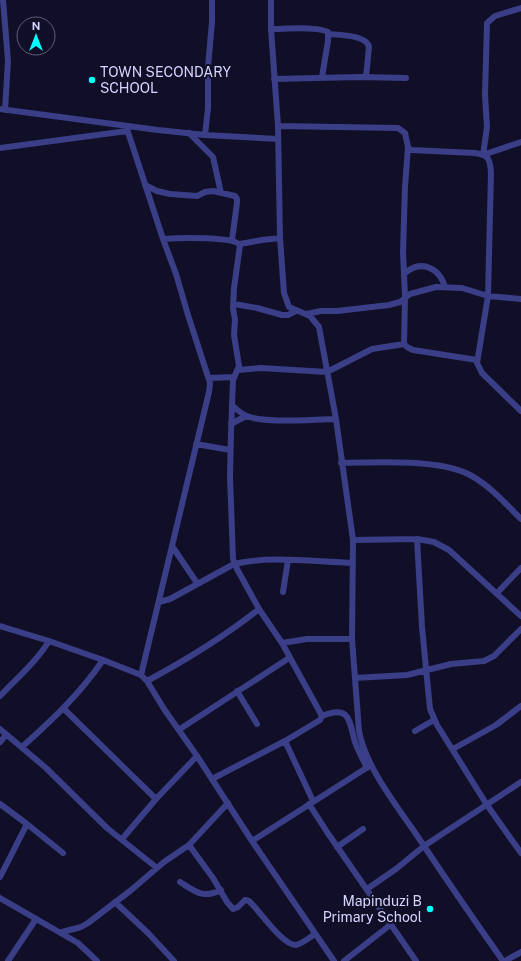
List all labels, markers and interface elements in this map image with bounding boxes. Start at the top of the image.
north arrow [16,16,56,56]
text: N [32,20,40,32]
place label: TOWN SECONDARY SCHOOL [100,64,232,96]
marker: TOWN SECONDARY SCHOOL [87,75,97,85]
place label: Mapinduzi B Primary School [323,893,422,925]
marker: Mapinduzi B Primary School [425,904,435,914]

